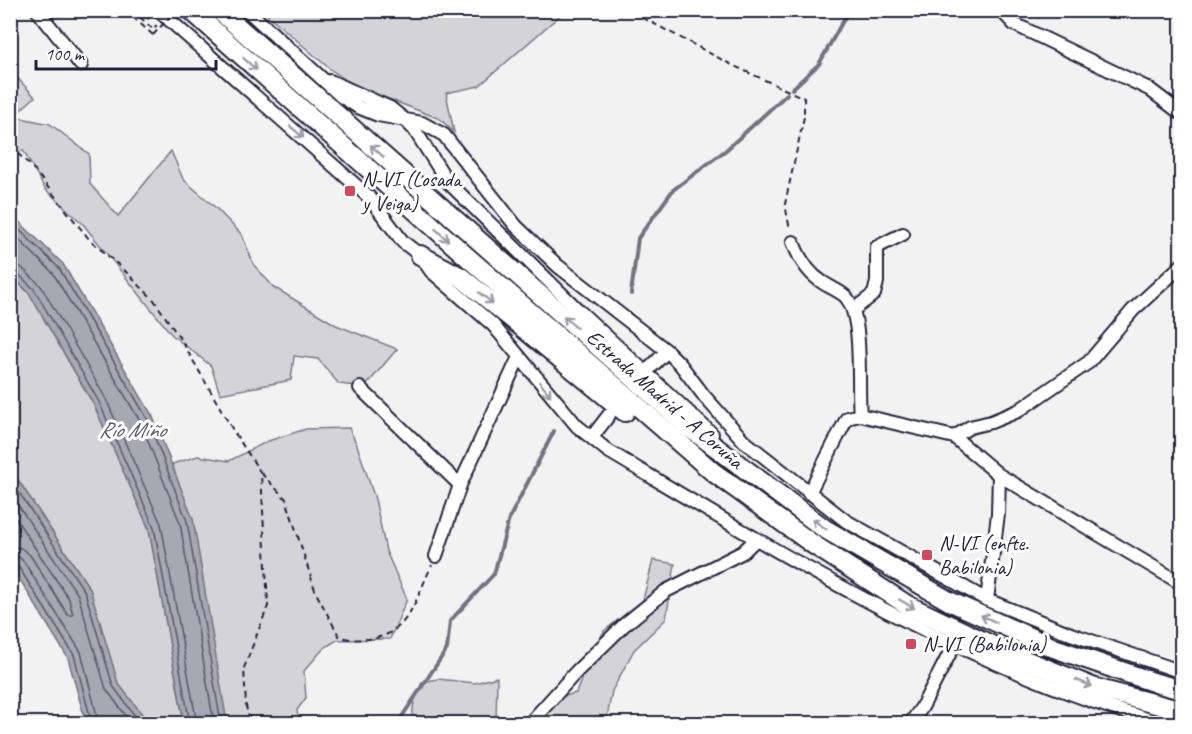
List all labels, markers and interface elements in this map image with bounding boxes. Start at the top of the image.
scale bar [36,33,216,71]
text: 100 m [45,43,86,65]
one-way arrow [242,57,257,71]
one-way arrow [289,125,304,139]
one-way arrow [370,144,385,158]
place label: N-VI (Losada y Veiga) [360,166,463,216]
marker: N-VI (Losada y Veiga) [343,184,357,198]
one-way arrow [434,228,449,242]
one-way arrow [478,291,494,304]
one-way arrow [563,315,578,329]
street label: Estrada Madrid - A Coruña [581,324,750,475]
one-way arrow [538,381,552,396]
water label: Río Miño [99,416,169,444]
one-way arrow [811,518,827,530]
place label: N-VI (enfte. Babilonia) [939,530,1029,580]
marker: N-VI (enfte. Babilonia) [920,548,934,562]
one-way arrow [898,598,915,610]
one-way arrow [980,612,998,624]
place label: N-VI (Babilonia) [923,631,1047,657]
marker: N-VI (Babilonia) [904,637,918,651]
one-way arrow [1075,678,1093,689]

